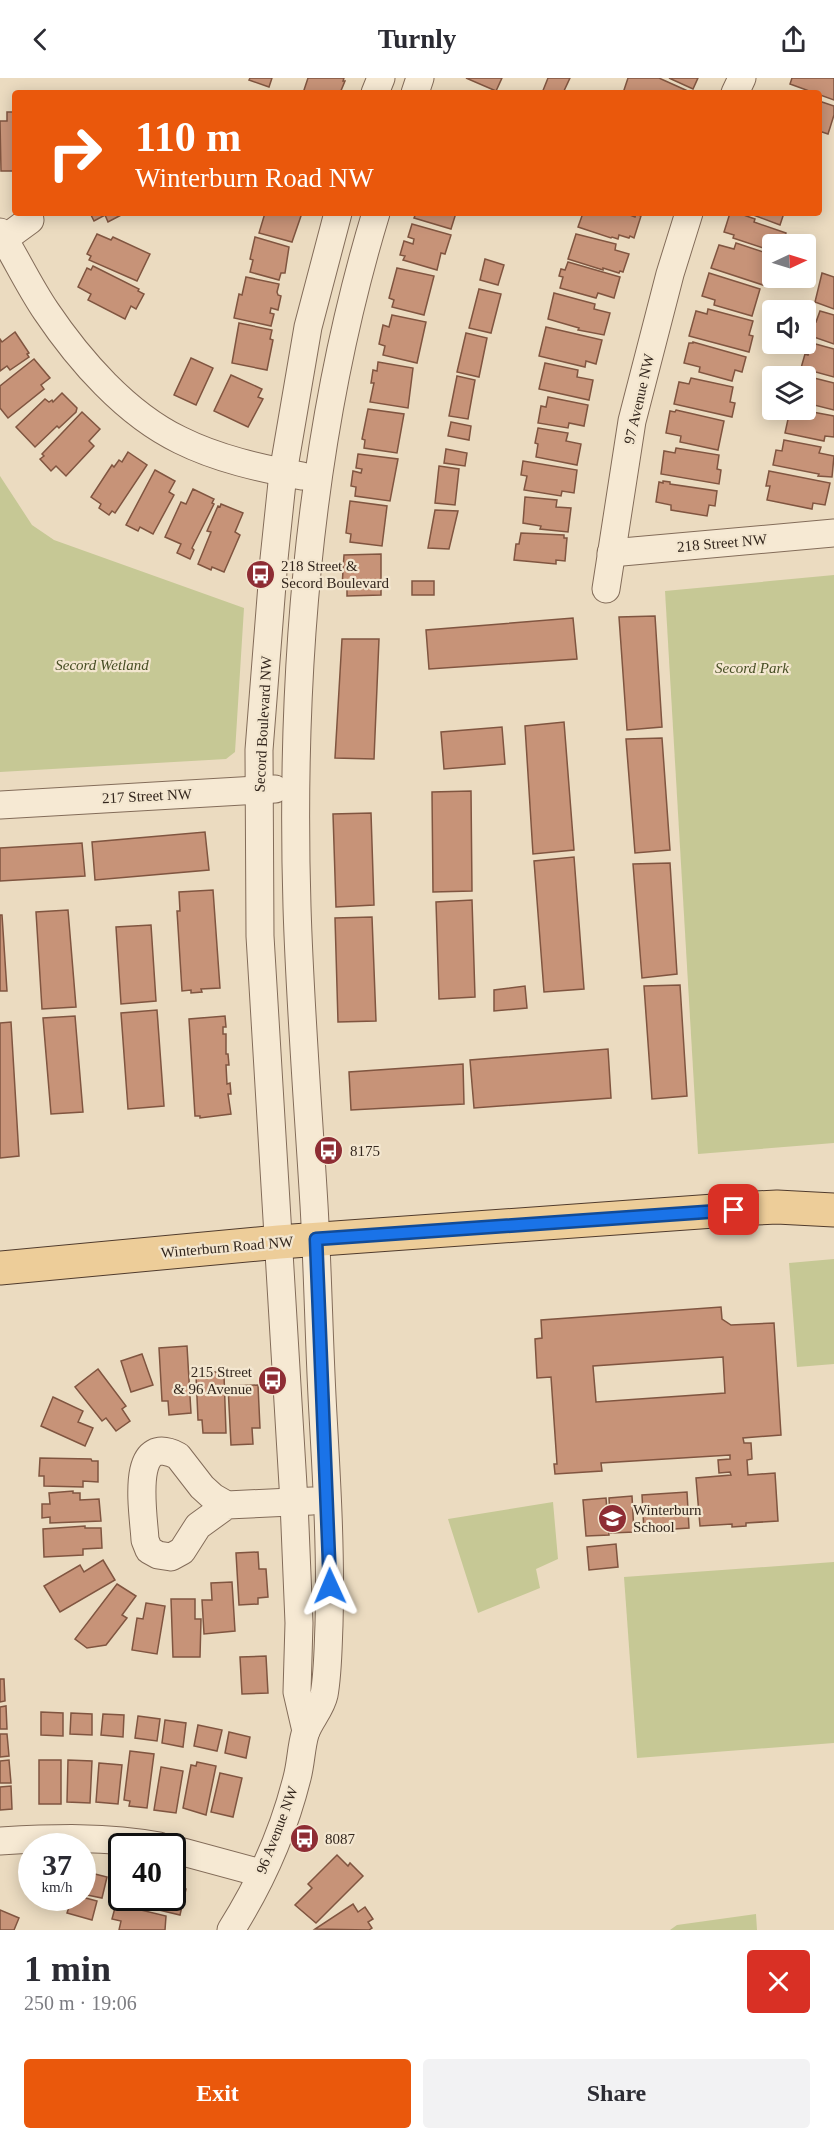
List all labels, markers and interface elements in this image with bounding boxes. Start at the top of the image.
icon: back [24,23,57,56]
icon: share [777,23,810,56]
text: Turnly [378,24,456,54]
icon: right [36,114,114,192]
text: 110 m [135,114,241,160]
text: Winterburn Road NW [135,163,374,193]
north arrow [762,234,816,288]
map controls [762,234,816,420]
button: sound [762,300,816,354]
street label: 97 Avenue NW [621,351,657,446]
button: layers [762,366,816,420]
street label: 218 Street NW [676,531,768,555]
place label: 218 Street & Secord Boulevard [281,558,389,591]
bus stop icon: 218 Street & Secord Boulevard [244,559,276,591]
street label: Secord Boulevard NW [251,655,275,793]
park label: Secord Wetland [55,657,149,673]
park label: Secord Park [715,660,789,676]
street label: 217 Street NW [102,786,193,806]
bus stop icon: 8175 [313,1135,345,1167]
place label: 8175 [350,1143,380,1159]
pin [708,1184,759,1235]
icon: arrive [717,1193,750,1226]
street label: Winterburn Road NW [160,1233,295,1261]
place label: 215 Street & 96 Avenue [173,1364,253,1397]
bus stop icon: 215 Street & 96 Avenue [257,1365,289,1397]
place label: Winterburn School [633,1502,702,1535]
school or university icon: Winterburn School [596,1503,628,1535]
position arrow [298,1554,362,1618]
street label: 96 Avenue NW [253,1783,301,1876]
bus stop icon: 8087 [288,1823,320,1855]
place label: 8087 [325,1831,356,1847]
speed limit sign: 40 [108,1833,186,1911]
text: 37 [42,1848,72,1881]
text: km/h [42,1879,72,1895]
text: 1 min [24,1949,111,1989]
button: close [747,1950,810,2013]
text: 250 m · 19:06 [24,1992,137,2014]
button: Exit [24,2059,411,2128]
button: Share [423,2059,810,2128]

